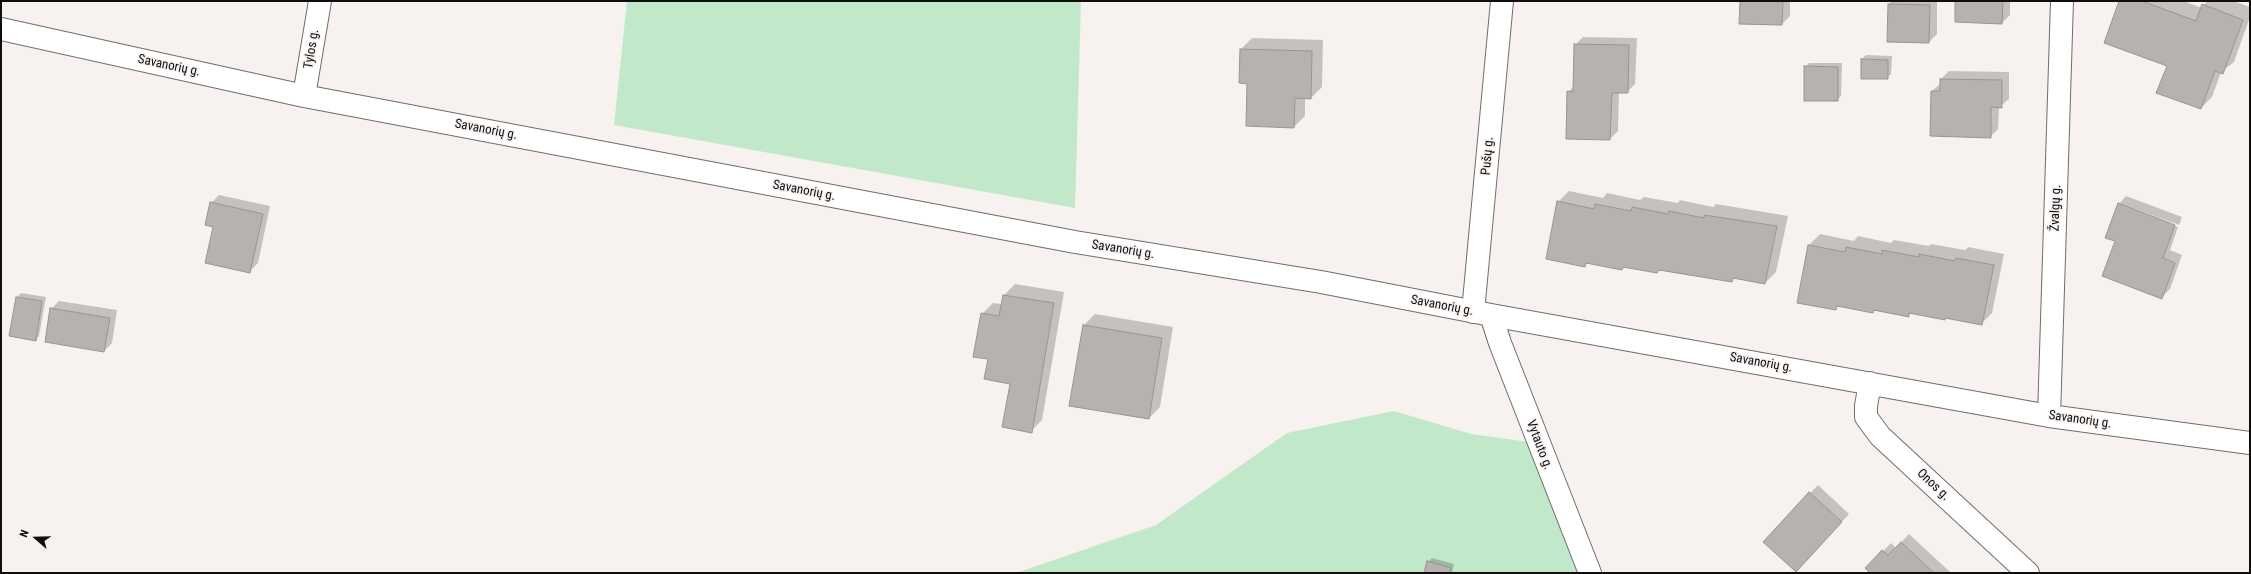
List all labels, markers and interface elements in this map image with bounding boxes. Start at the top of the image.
street label: Tylos g. [301,28,323,70]
street label: Savanorių g. [136,52,202,80]
street label: Savanorių g. [453,116,519,144]
street label: Pušų g. [1479,136,1497,176]
street label: Savanorių g. [771,177,837,205]
street label: Žvalgų g. [2047,184,2065,232]
street label: Savanorių g. [1090,237,1156,263]
street label: Savanorių g. [1409,292,1475,320]
street label: Savanorių g. [1728,350,1794,376]
street label: Savanorių g. [2048,408,2112,432]
street label: Vytauto g. [1522,418,1556,472]
street label: Onos g. [1913,466,1953,504]
north arrow [16,518,56,558]
text: N [17,528,32,539]

